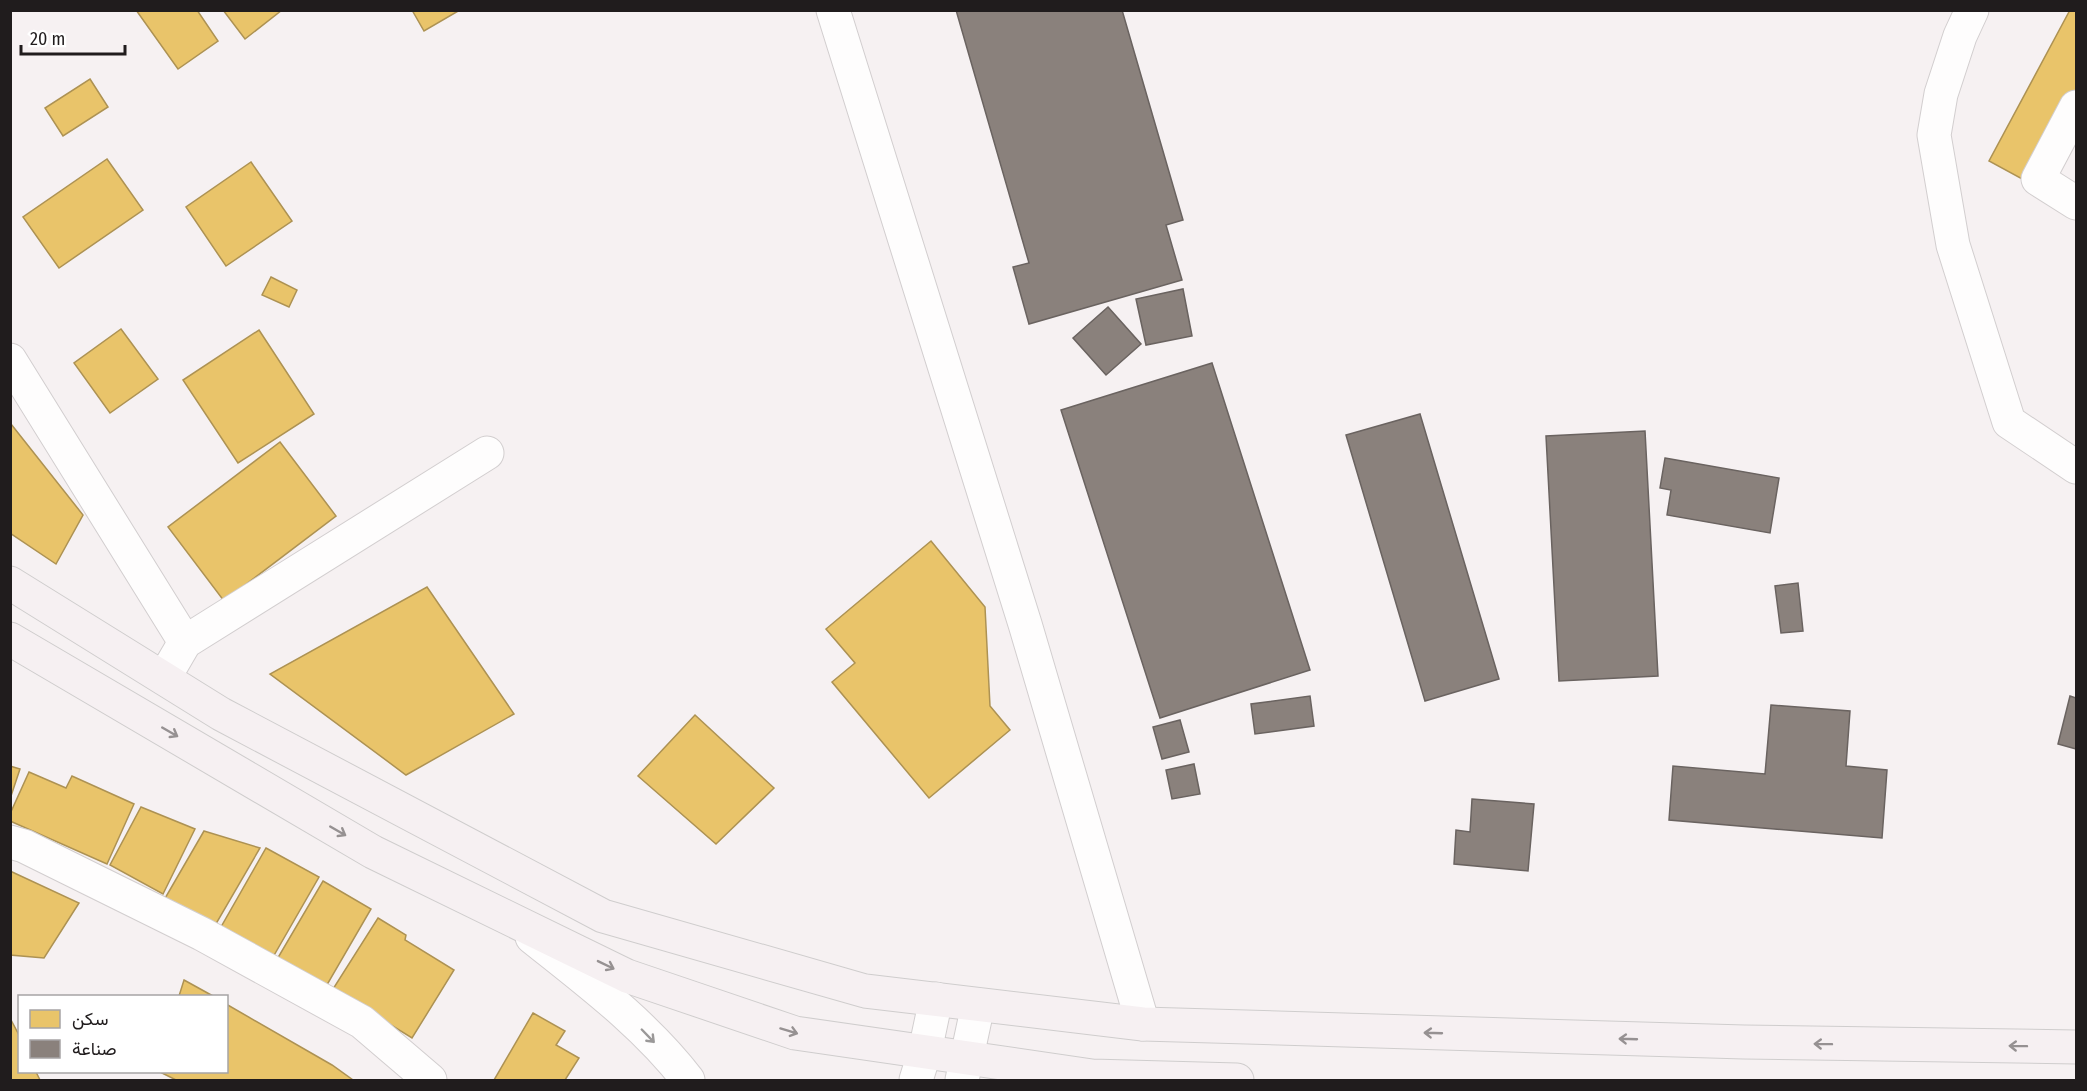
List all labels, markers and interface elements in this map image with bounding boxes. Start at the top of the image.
scale bar [21,18,124,56]
text: 20 m [30,28,65,50]
one-way arrow [161,727,178,739]
one-way arrow [329,825,346,837]
one-way arrow [596,960,614,972]
legend [18,995,228,1073]
text: سكن [72,1008,108,1030]
one-way arrow [779,1026,798,1037]
one-way arrow [1424,1027,1444,1039]
one-way arrow [641,1029,656,1044]
one-way arrow [1619,1033,1639,1045]
text: صناعة [72,1038,117,1060]
one-way arrow [1814,1038,1834,1049]
one-way arrow [2009,1040,2029,1052]

